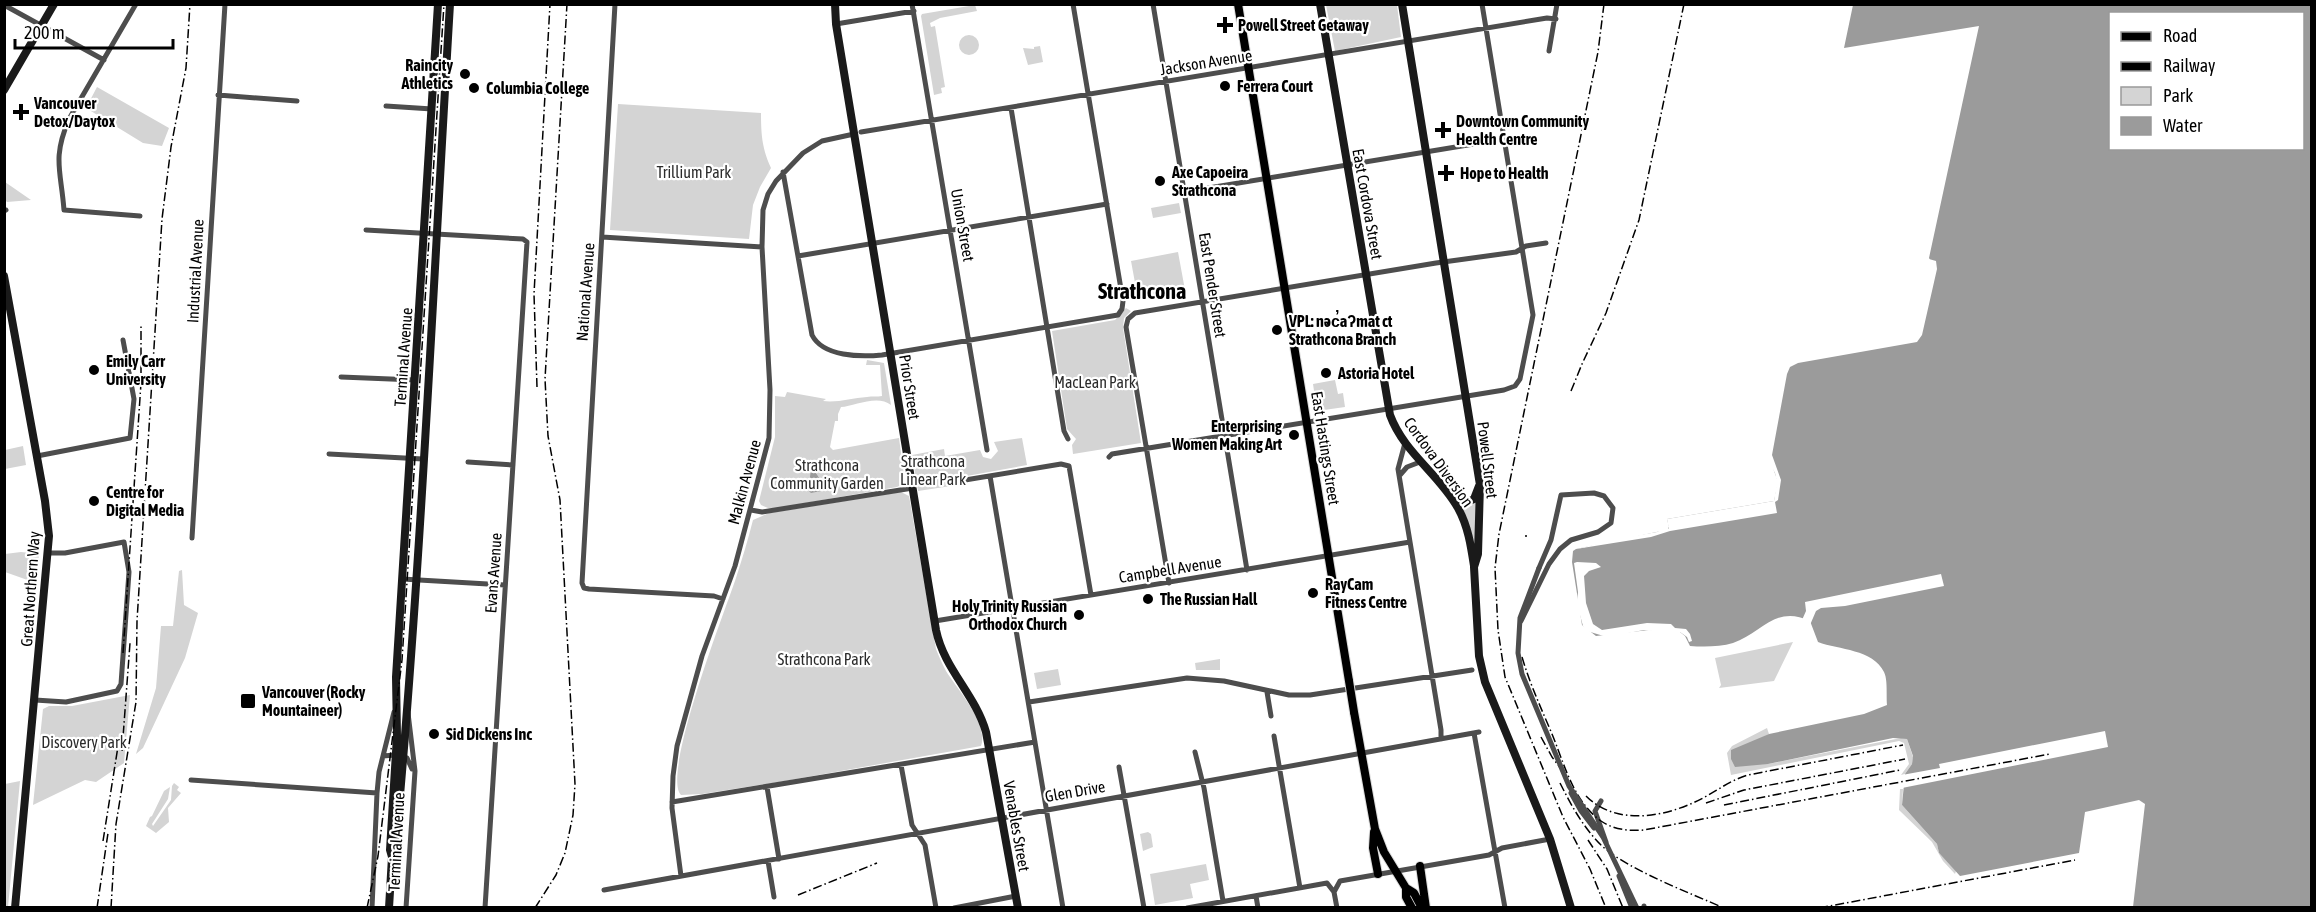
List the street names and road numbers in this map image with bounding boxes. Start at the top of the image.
street label: Jackson Avenue [1159,46,1253,78]
street label: East Cordova Street [1349,147,1387,261]
street label: Union Street [948,187,978,263]
street label: Industrial Avenue [183,219,207,323]
street label: East Pender Street [1196,231,1230,339]
street label: National Avenue [573,242,597,342]
street label: Terminal Avenue [391,307,415,407]
street label: Prior Street [896,353,924,421]
street label: East Hastings Street [1307,390,1344,507]
street label: Cordova Diversion [1401,414,1477,510]
street label: Powell Street [1474,420,1502,500]
street label: Malkin Avenue [724,438,764,526]
street label: Great Northern Way [17,530,44,647]
street label: Evans Avenue [481,532,505,614]
street label: Campbell Avenue [1117,552,1223,587]
street label: Glen Drive [1043,777,1107,805]
street label: Venables Street [1000,779,1034,873]
street label: Terminal Avenue [384,792,408,892]

